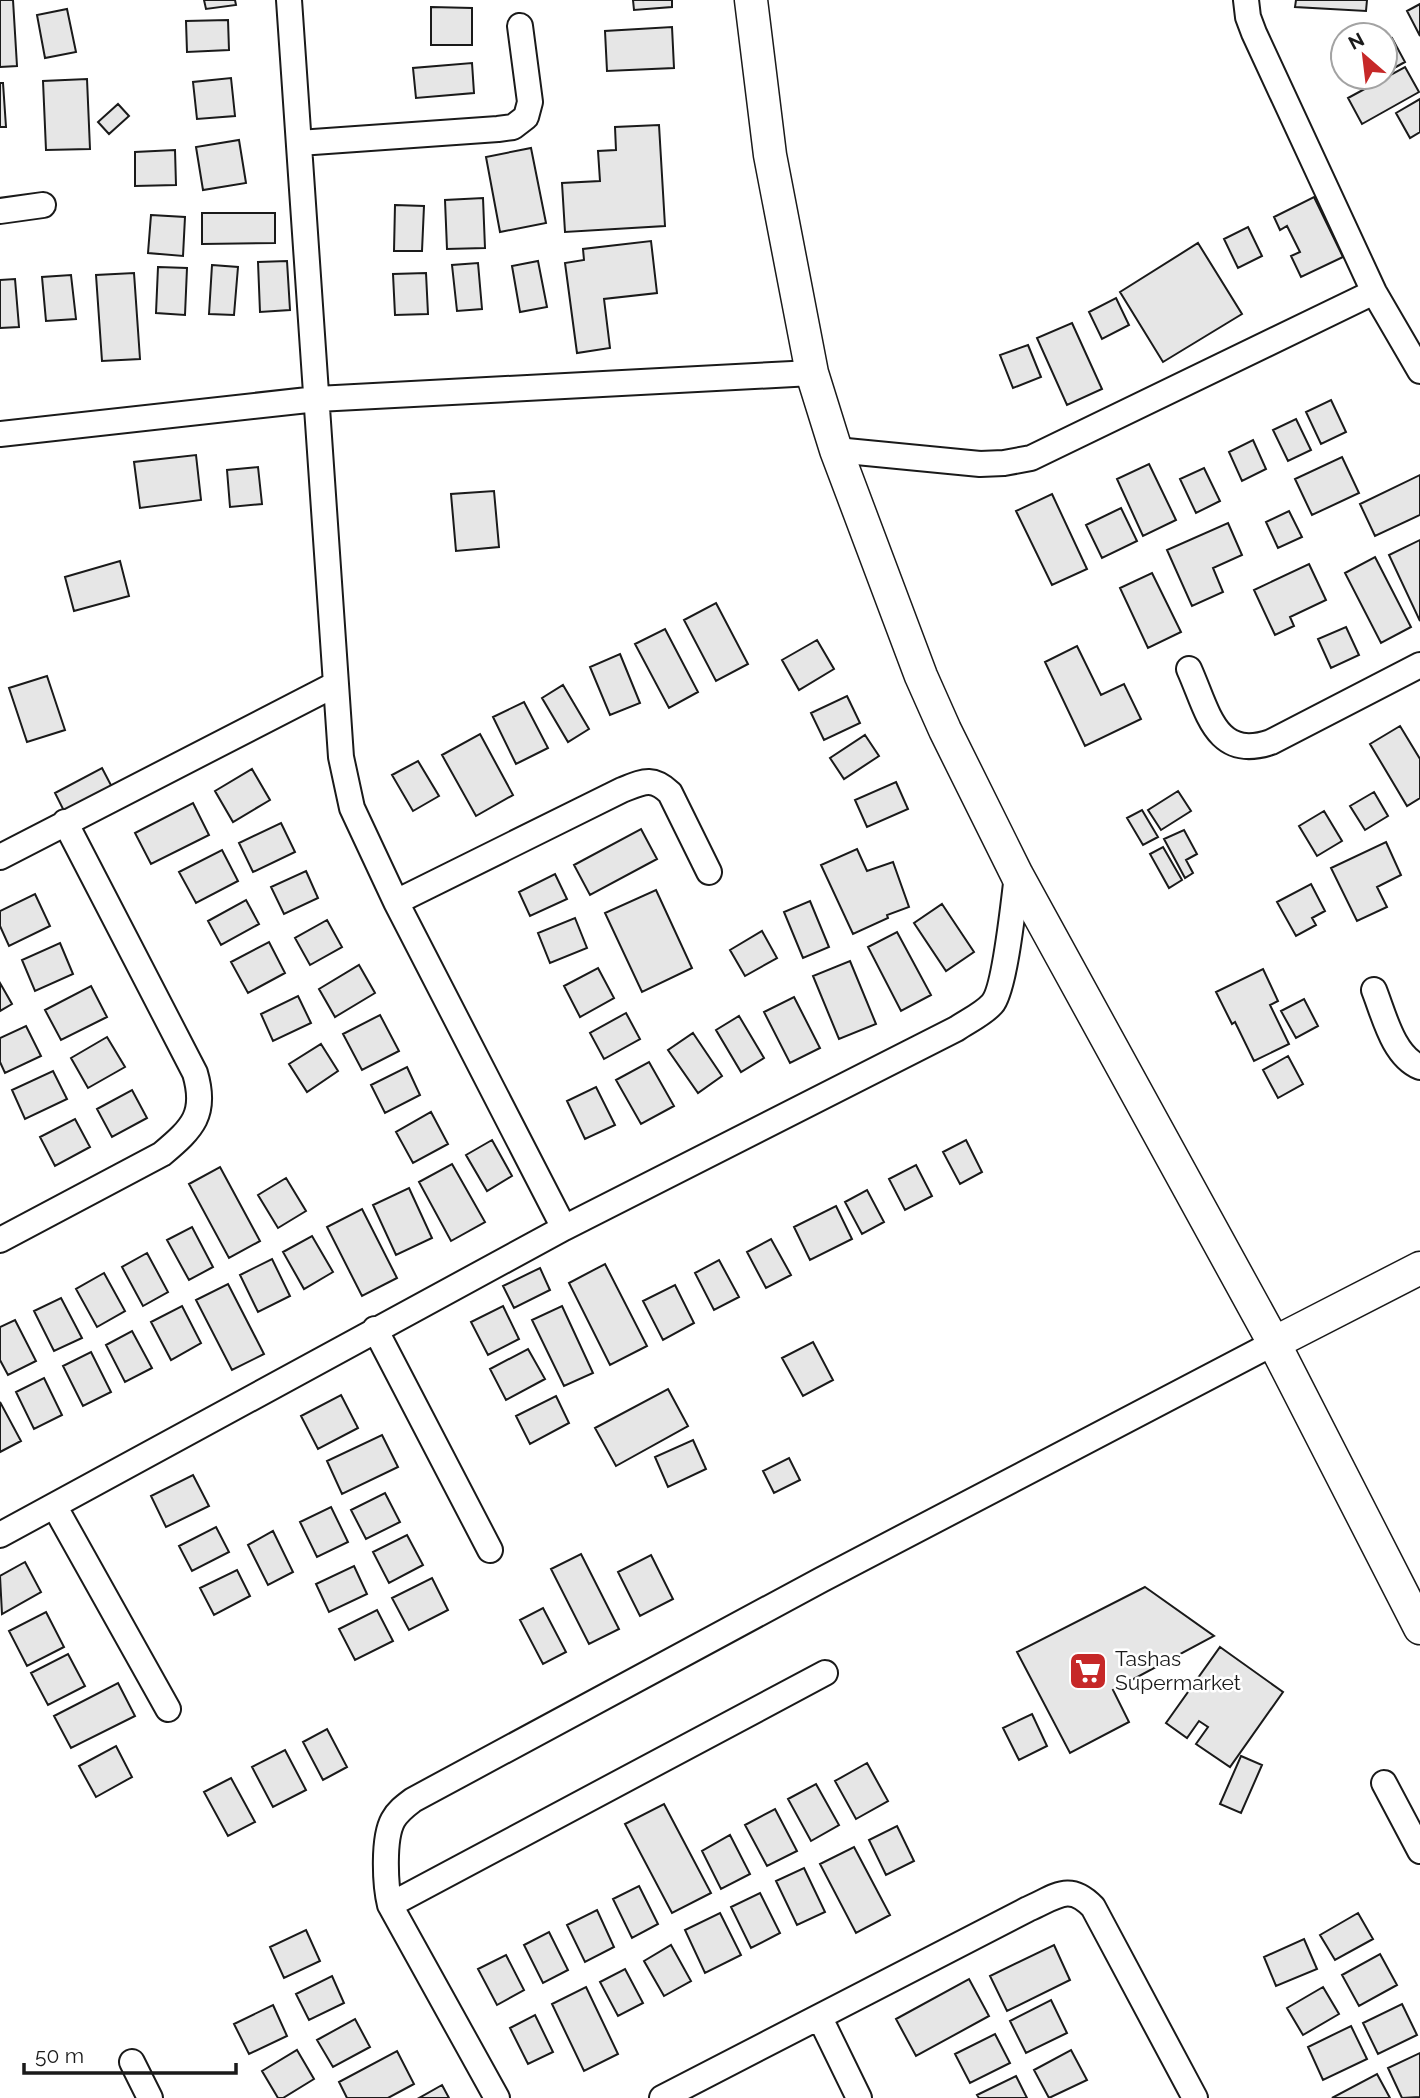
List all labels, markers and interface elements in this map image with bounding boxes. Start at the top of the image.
north arrow [1329,21,1399,91]
text: N [1344,28,1368,54]
place label: Tashas Supermarket [1115,1646,1241,1695]
supermarket icon: Tashas Supermarket [1067,1650,1109,1692]
scale bar [24,2032,236,2076]
text: 50 m [35,2043,84,2068]

